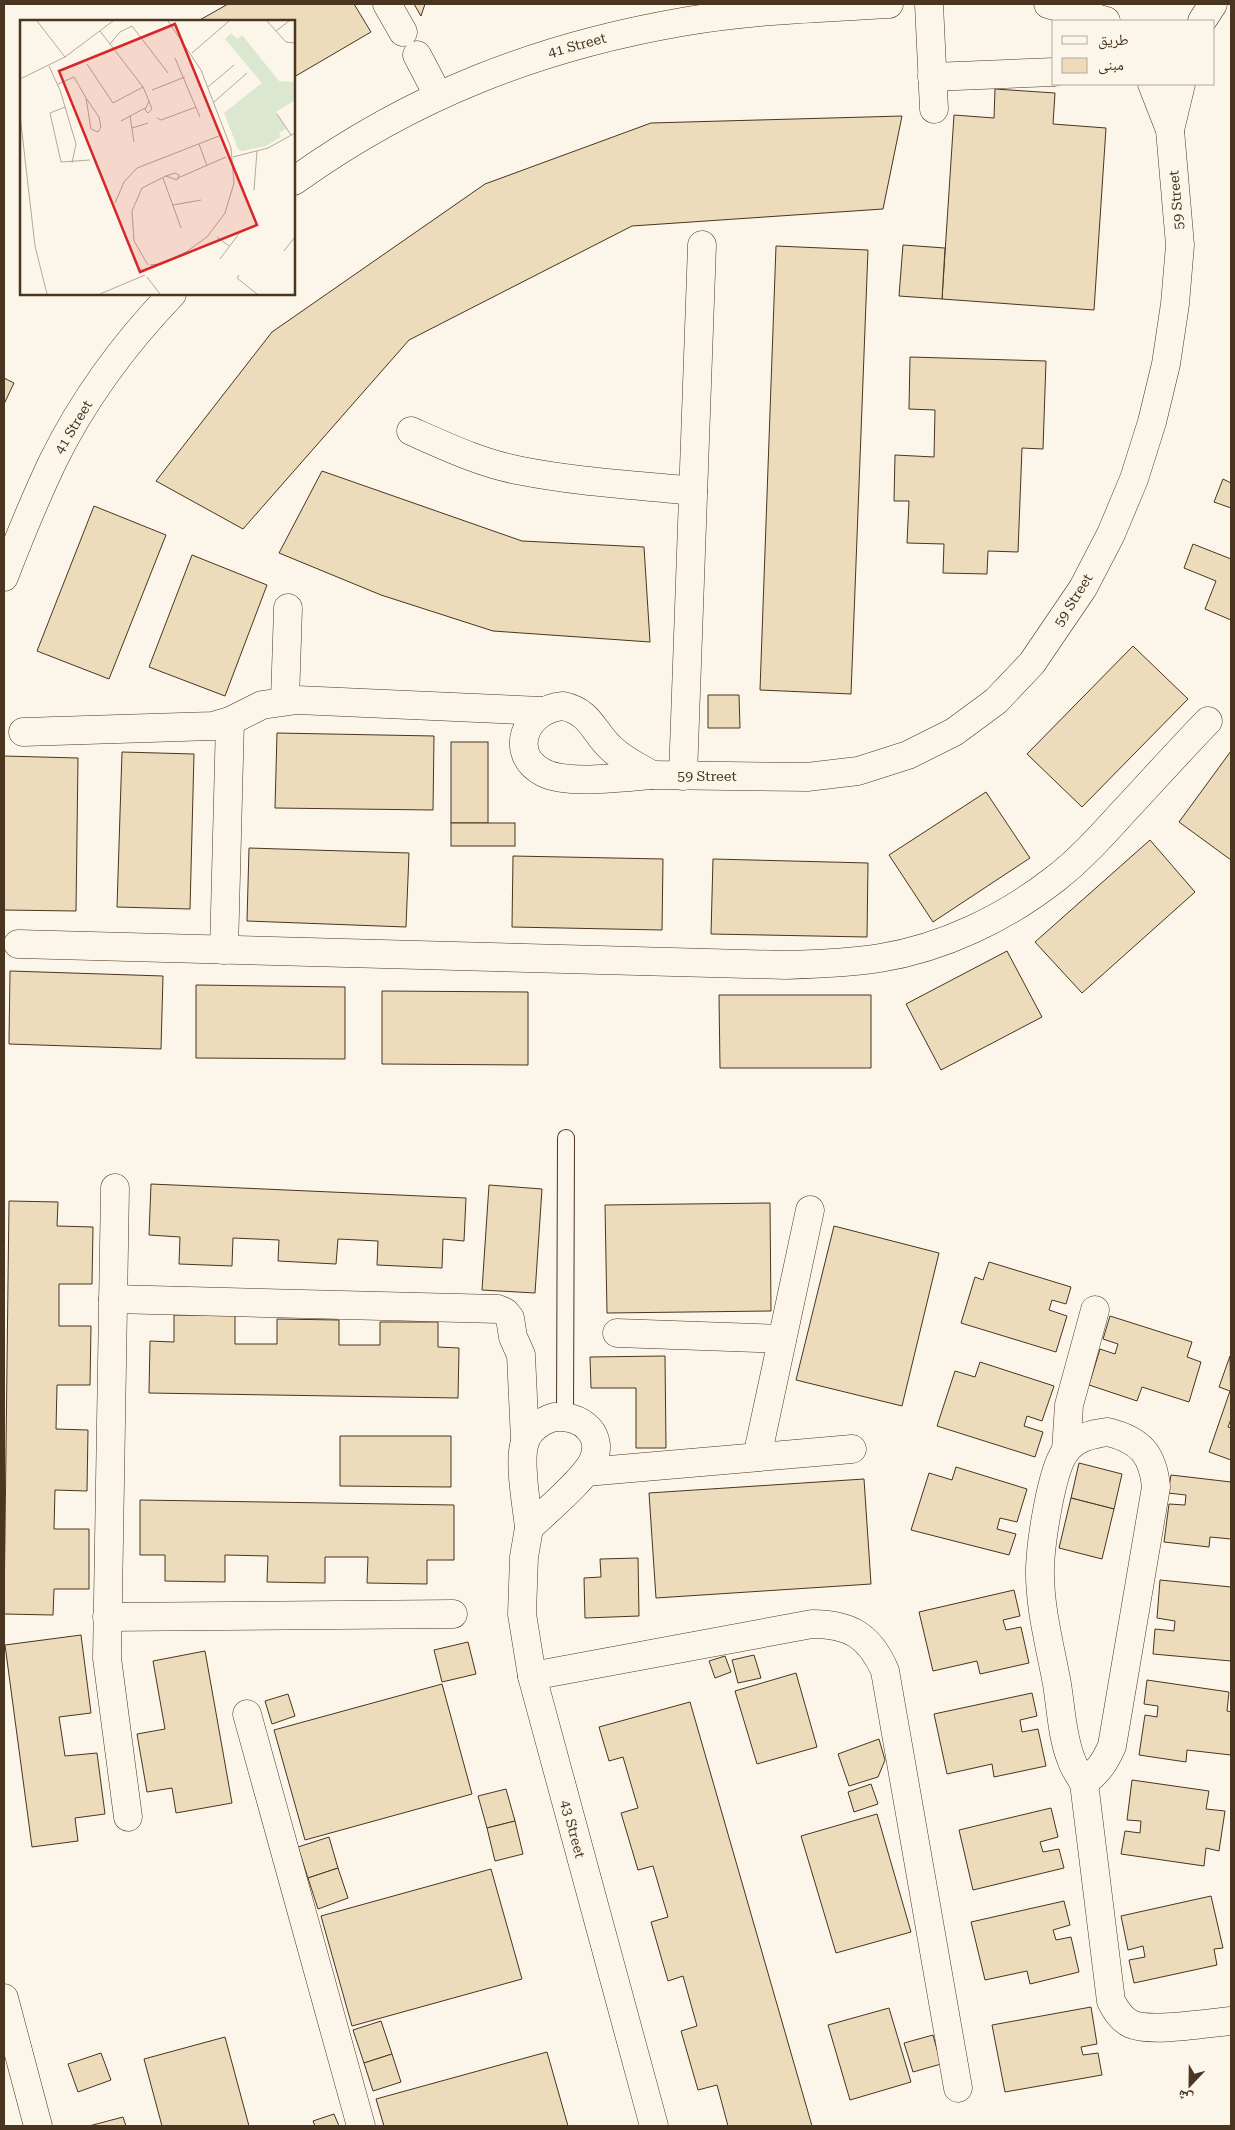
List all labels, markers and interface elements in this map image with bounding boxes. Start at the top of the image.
inset map [20,20,295,295]
legend [1052,20,1215,85]
street label: 41 Street [546,30,608,60]
text: طريق [1098,31,1129,50]
text: مبنى [1098,56,1124,75]
street label: 59 Street [1165,170,1187,230]
street label: 41 Street [51,397,95,457]
street label: 59 Street [1050,571,1096,629]
street label: 59 Street [677,768,737,784]
street label: 43 Street [558,1798,588,1860]
north arrow [1165,2060,1215,2110]
text: ش [1175,2086,1195,2107]

